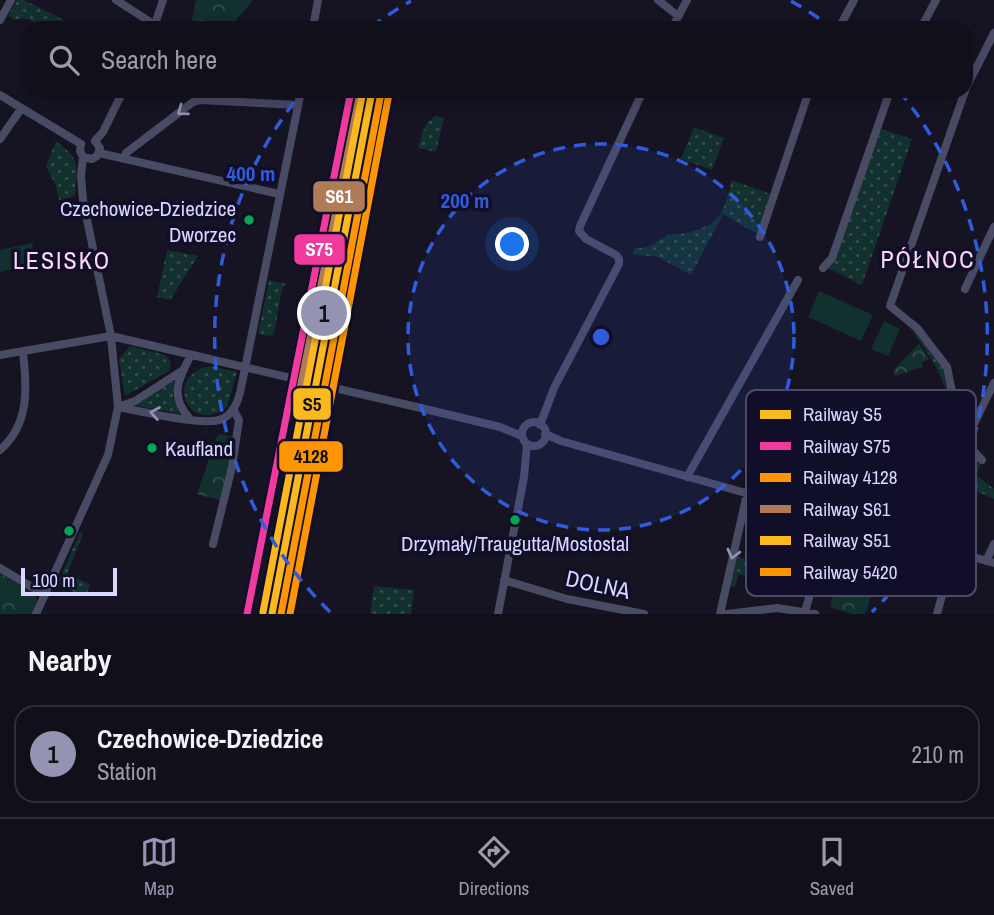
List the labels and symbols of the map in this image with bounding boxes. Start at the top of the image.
one-way arrow [177,103,189,116]
text: 400 m [227,159,275,188]
line badge: S61 [312,180,366,213]
text: S61 [325,183,353,209]
text: 200 m [441,186,489,215]
place label: Czechowice-Dziedzice Dworzec [60,194,236,249]
marker: Czechowice-Dziedzice Dworzec [242,213,256,227]
your location [495,227,529,261]
line badge: S75 [293,233,346,266]
text: S75 [305,236,333,262]
district label: PÓŁNOC [880,243,976,275]
district label: LESISKO [13,244,111,276]
pin: 1 [301,287,347,339]
centre of rings [589,325,613,349]
line badge: S5 [292,387,332,421]
legend [746,390,976,596]
text: S5 [302,391,322,417]
text: Railway S5 [803,401,882,427]
one-way arrow [149,406,160,421]
text: Railway S75 [803,433,891,459]
place label: Kaufland [165,434,233,463]
line badge: 4128 [278,440,344,473]
marker: Kaufland [145,441,159,455]
text: 4128 [294,443,329,469]
text: Railway 4128 [803,464,897,490]
text: Railway S61 [803,496,891,522]
marker: Drzymały/Traugutta/Mostostal [508,513,522,527]
unlabelled marker [62,524,76,538]
text: Railway S51 [803,527,891,553]
place label: Drzymały/Traugutta/Mostostal [401,529,629,558]
one-way arrow [727,548,741,560]
text: Railway 5420 [803,559,897,585]
street label: DOLNA [563,562,633,606]
scale bar [21,565,117,597]

